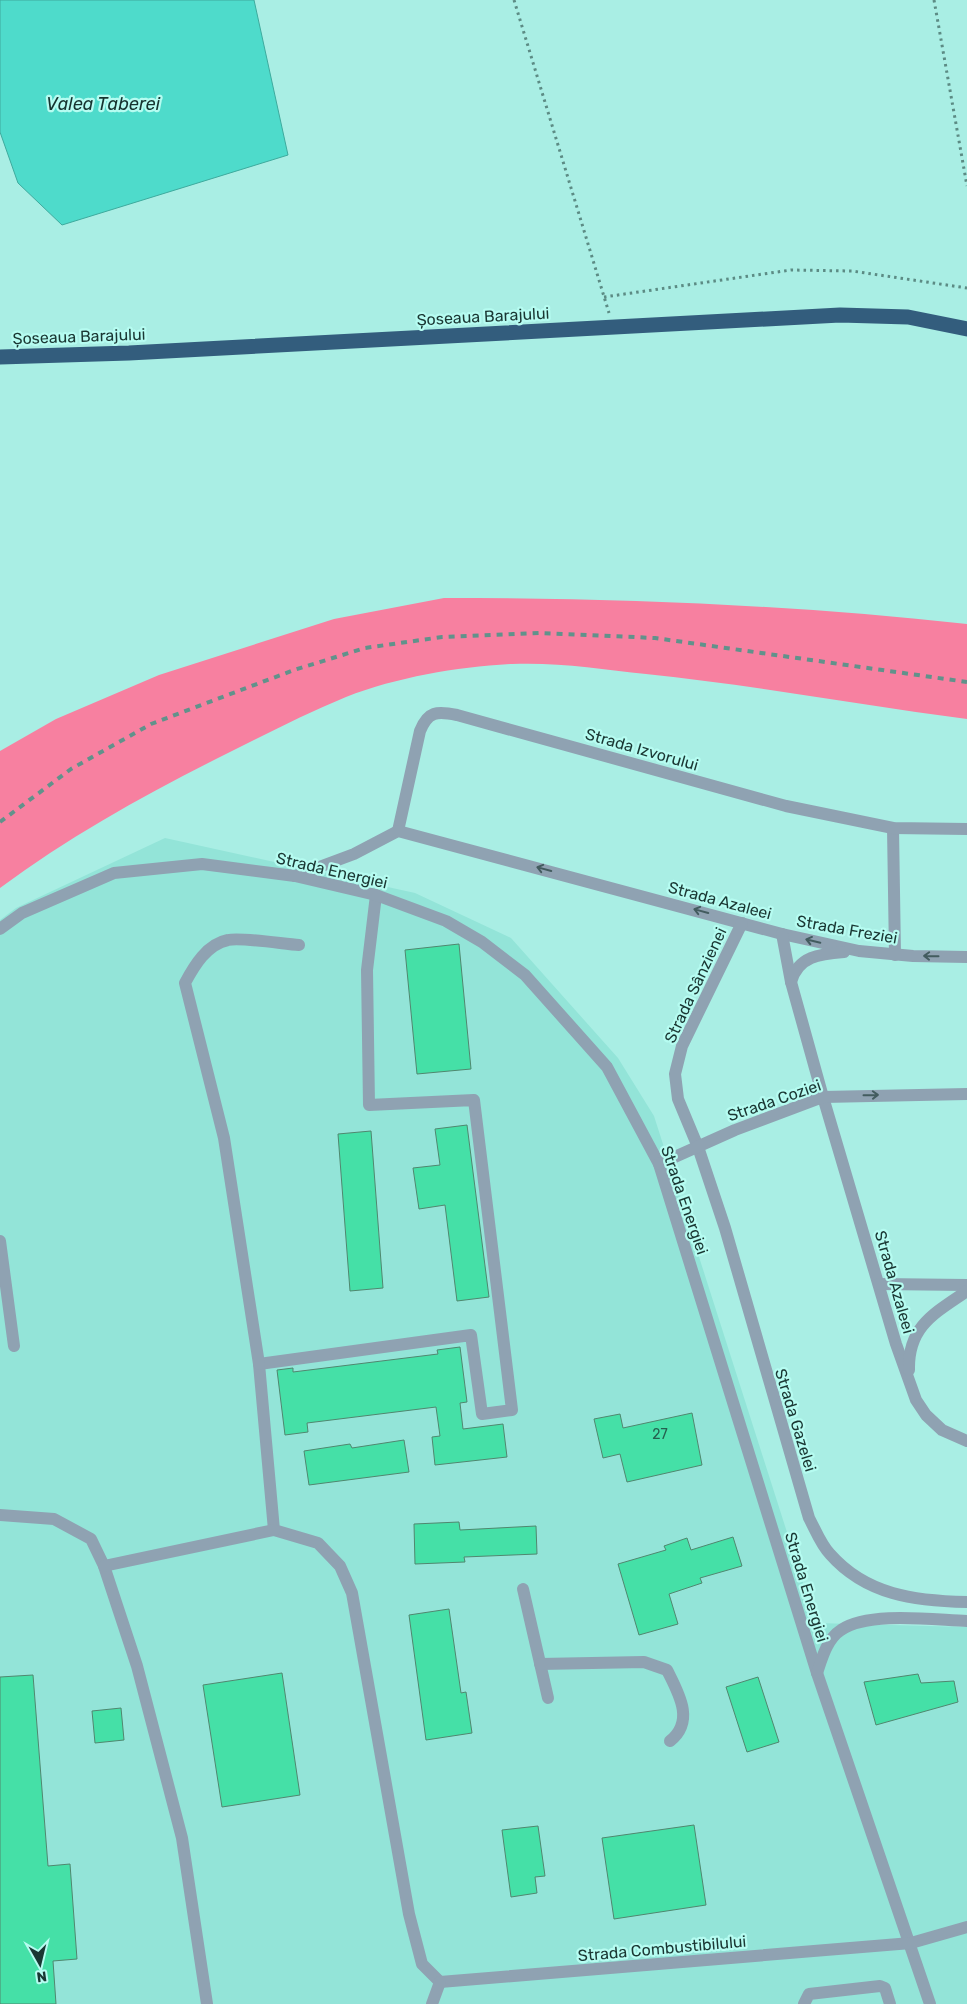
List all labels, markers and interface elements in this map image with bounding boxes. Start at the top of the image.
water label: Valea Taberei [46,93,161,115]
street label: Șoseaua Barajului [416,304,550,329]
street label: Șoseaua Barajului [12,325,146,348]
street label: Strada Izvorului [583,724,701,775]
street label: Strada Energiei [274,848,389,893]
one-way arrow [537,864,553,873]
street label: Strada Azaleei [666,878,774,923]
one-way arrow [694,906,710,916]
street label: Strada Freziei [795,911,899,948]
street label: Strada Sânzienei [660,924,731,1046]
one-way arrow [805,936,821,945]
one-way arrow [923,952,939,961]
street label: Strada Coziei [725,1076,824,1125]
one-way arrow [863,1090,879,1100]
street label: Strada Energiei [657,1143,712,1257]
street label: Strada Azaleei [871,1228,918,1336]
street label: Strada Gazelei [771,1366,820,1474]
house number: 27 [652,1426,668,1443]
street label: Strada Energiei [781,1530,832,1644]
street label: Strada Combustibilului [577,1932,747,1965]
north arrow [15,1939,65,1989]
text: N [36,1967,48,1985]

